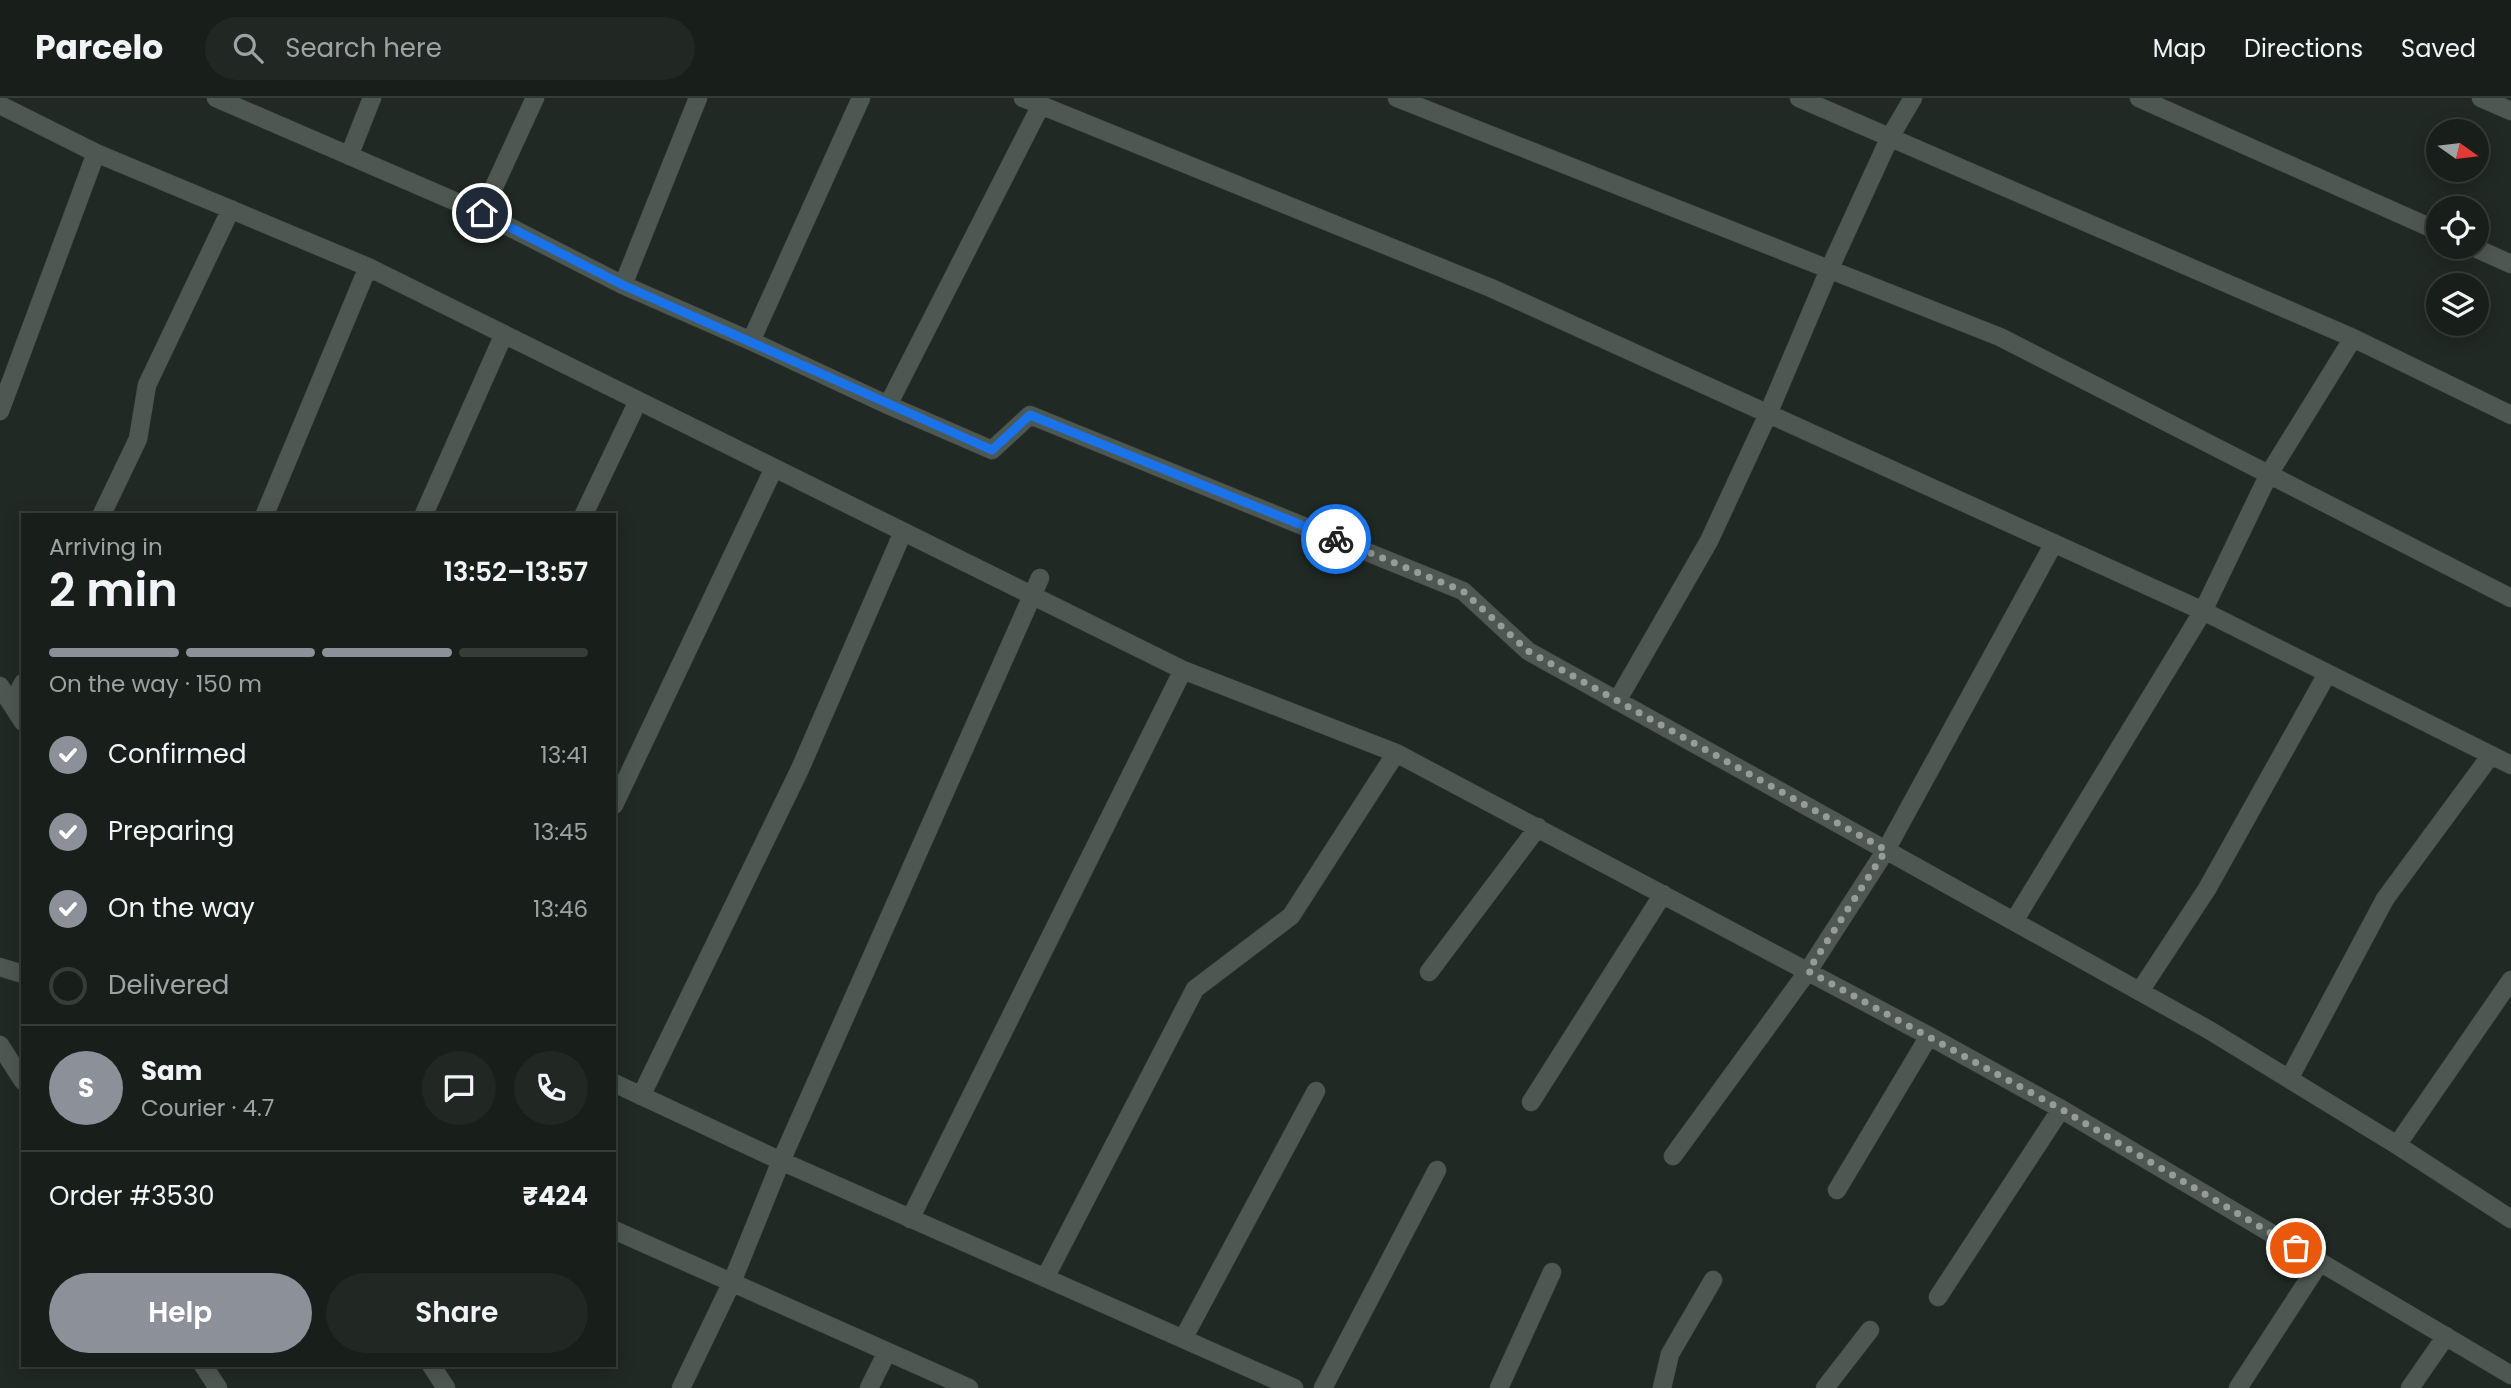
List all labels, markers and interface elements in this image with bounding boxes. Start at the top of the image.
search box [205,17,695,80]
text: Parcelo [35,24,163,71]
icon: search [229,29,267,67]
text: Search here [285,30,442,66]
text: Map [2153,32,2206,65]
text: Directions [2244,32,2363,65]
text: Saved [2401,32,2476,65]
north arrow [2426,119,2488,182]
map controls [2426,119,2489,336]
pin [452,183,512,243]
icon: home [463,194,501,232]
button: locate [2426,196,2489,259]
button: layers [2426,273,2489,336]
courier [1301,504,1371,574]
icon: bike [1317,520,1355,558]
text: Arriving in [49,531,163,563]
text: 13:52–13:57 [443,554,588,590]
text: 2 min [49,558,178,622]
text: On the way · 150 m [49,668,262,700]
icon: check [49,736,87,774]
text: Confirmed [108,736,246,772]
text: 13:41 [540,739,588,771]
icon: check [49,813,87,851]
text: Preparing [108,813,234,849]
text: 13:45 [533,816,588,848]
icon: check [49,890,87,928]
text: On the way [108,890,255,926]
text: 13:46 [533,893,588,925]
text: Delivered [108,967,229,1003]
button: chat [422,1051,496,1125]
button: phone [514,1051,588,1125]
text: Sam [141,1053,202,1089]
text: S [78,1070,94,1106]
text: Courier · 4.7 [141,1092,274,1124]
text: Order #3530 [49,1178,215,1214]
text: ₹424 [522,1178,588,1214]
pin [2266,1218,2326,1278]
icon: bag [2277,1229,2315,1267]
button: Help [49,1273,312,1353]
button: Share [326,1273,588,1353]

